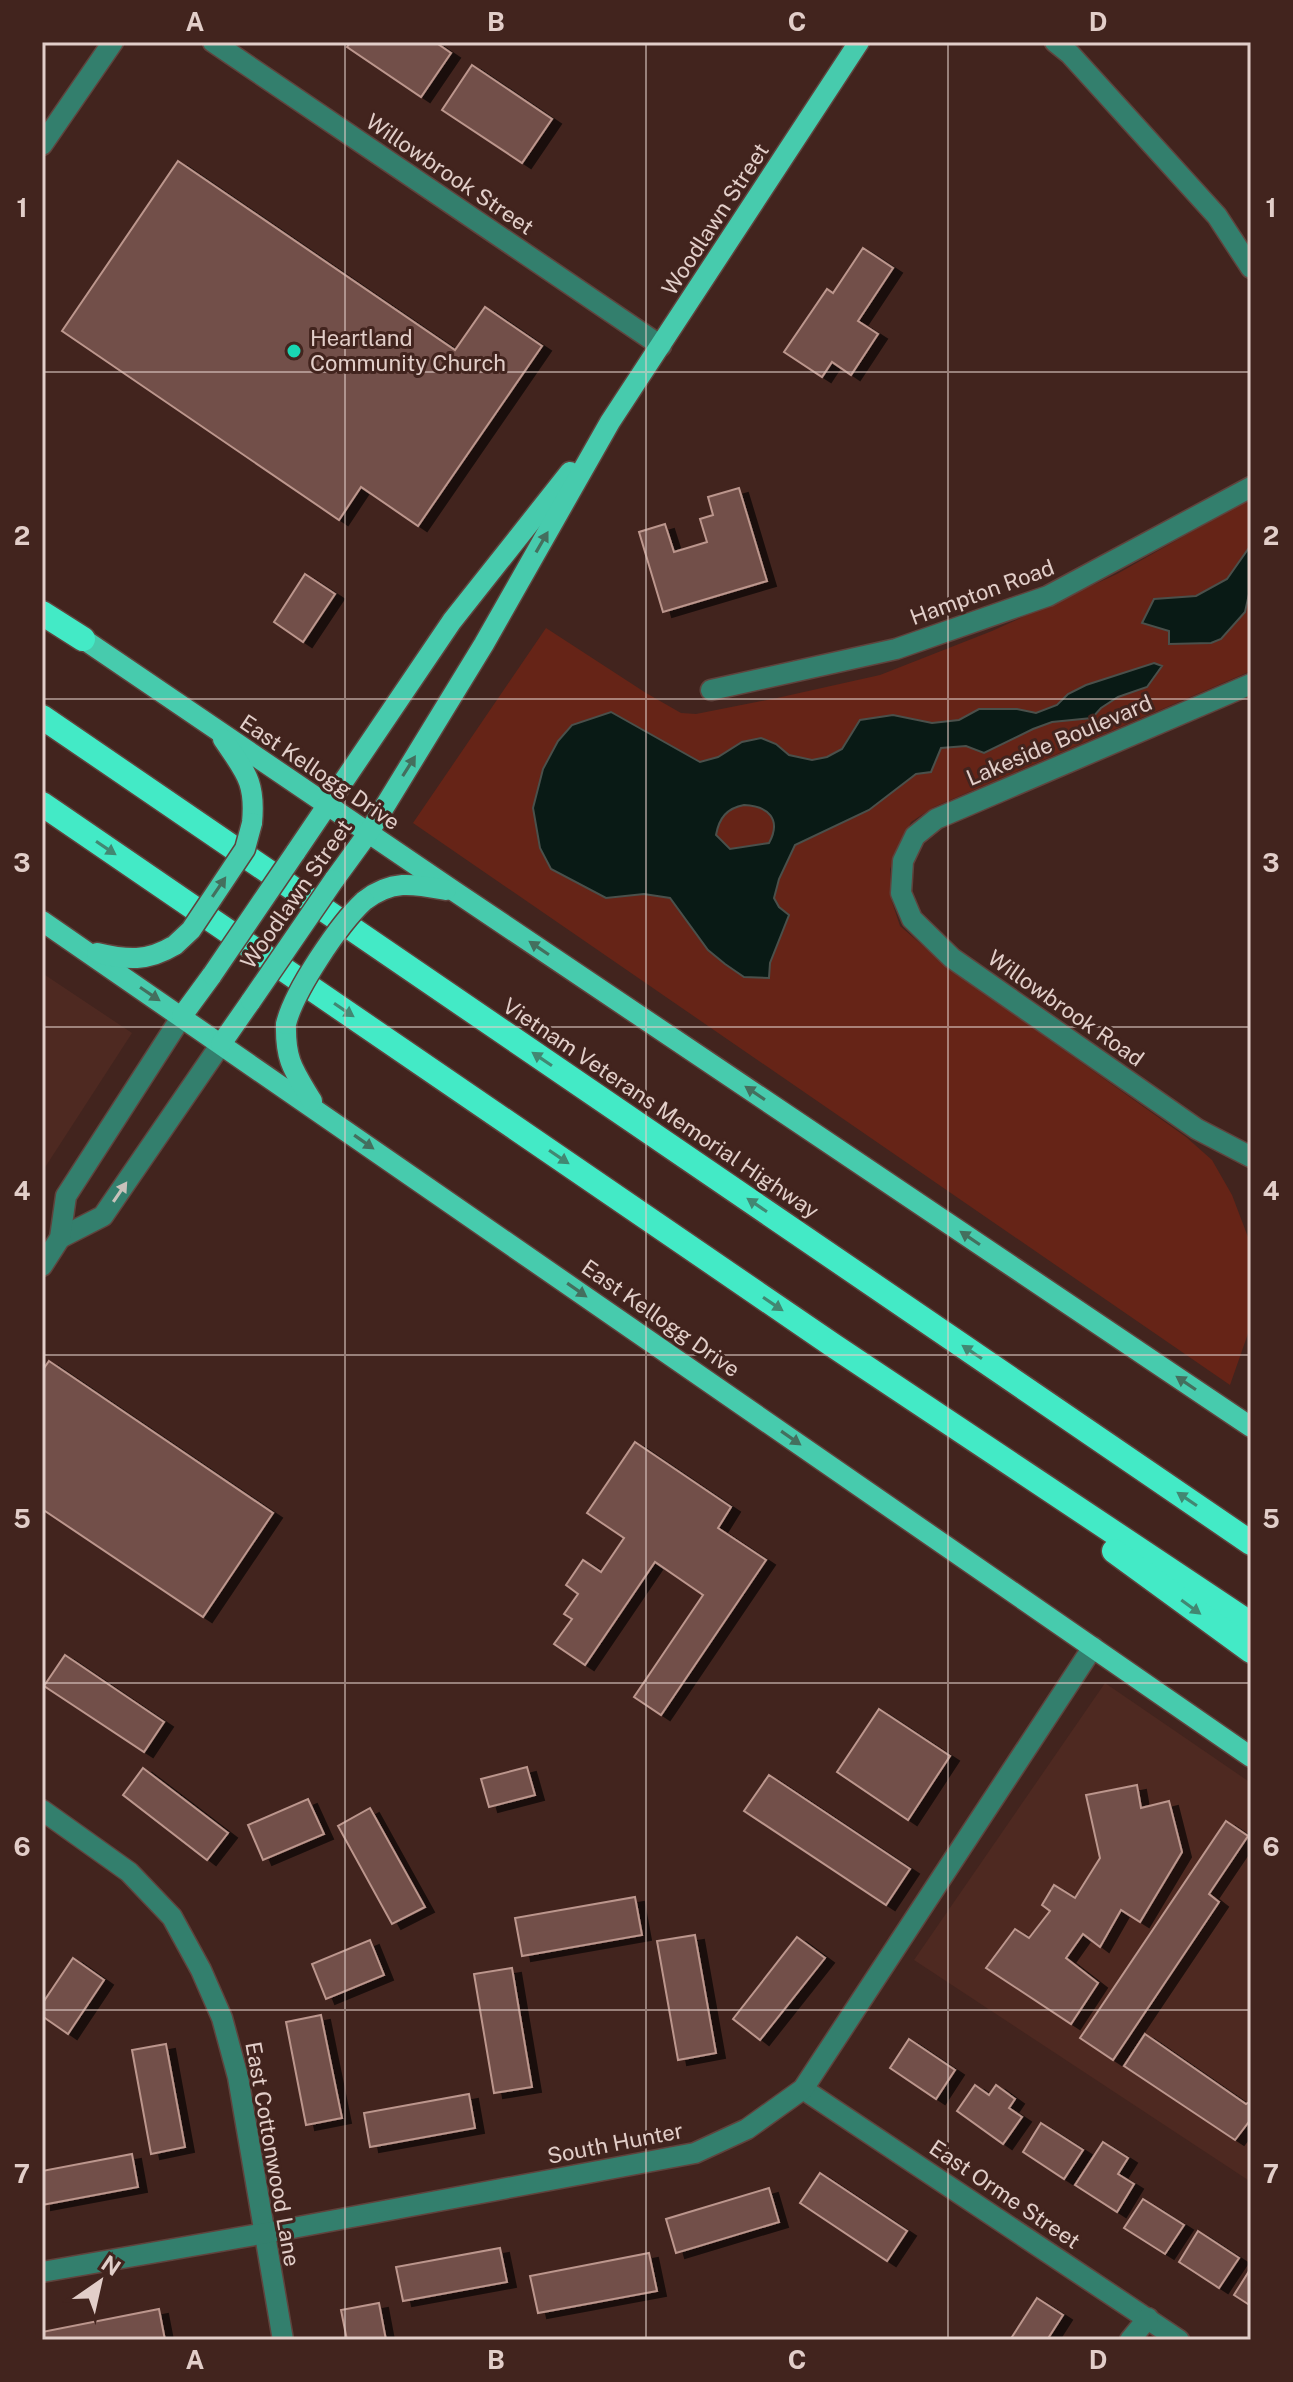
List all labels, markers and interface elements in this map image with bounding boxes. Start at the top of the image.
text: A [186,6,205,37]
text: B [487,6,505,37]
text: C [788,6,806,37]
text: D [1089,6,1107,37]
street label: Willowbrook Street [361,108,539,240]
street label: Woodlawn Street [656,138,774,300]
text: 1 [16,192,28,223]
text: 1 [1265,192,1277,223]
place label: Heartland Community Church [310,325,506,376]
marker: Heartland Community Church [285,342,303,360]
text: 2 [14,520,30,551]
text: 2 [1263,520,1279,551]
one-way arrow [535,531,549,553]
street label: Hampton Road [906,554,1058,630]
street label: Lakeside Boulevard [962,689,1156,791]
street label: East Kellogg Drive [235,709,405,835]
one-way arrow [402,755,416,777]
street label: Woodlawn Street [235,814,357,974]
one-way arrow [96,840,117,855]
text: 3 [13,847,31,878]
text: 3 [1262,847,1280,878]
one-way arrow [211,877,226,898]
one-way arrow [528,941,549,956]
street label: Willowbrook Road [983,944,1149,1072]
one-way arrow [139,986,160,1001]
street label: Vietnam Veterans Memorial Highway [498,992,824,1224]
one-way arrow [333,1002,355,1017]
one-way arrow [532,1052,553,1067]
one-way arrow [744,1086,765,1101]
one-way arrow [353,1134,374,1149]
one-way arrow [548,1149,569,1164]
text: 4 [13,1175,31,1206]
text: 4 [1262,1175,1280,1206]
one-way arrow [112,1181,127,1202]
one-way arrow [747,1198,768,1213]
one-way arrow [960,1231,981,1246]
street label: East Kellogg Drive [577,1254,745,1382]
one-way arrow [567,1282,588,1297]
one-way arrow [762,1296,784,1311]
one-way arrow [961,1345,982,1360]
one-way arrow [1176,1376,1197,1391]
one-way arrow [780,1430,801,1445]
one-way arrow [1176,1492,1197,1507]
text: 5 [13,1503,31,1534]
text: 5 [1262,1503,1280,1534]
one-way arrow [1180,1599,1202,1615]
text: 6 [13,1831,31,1862]
text: 6 [1262,1831,1280,1862]
street label: East Cottonwood Lane [240,2040,306,2268]
street label: South Hunter [545,2117,685,2169]
street label: East Orme Street [925,2134,1085,2254]
text: 7 [14,2158,30,2189]
text: 7 [1263,2158,1279,2189]
north arrow [60,2242,140,2322]
text: N [97,2250,126,2281]
text: A [186,2344,205,2375]
text: B [487,2344,505,2375]
text: C [788,2344,806,2375]
text: D [1089,2344,1107,2375]

